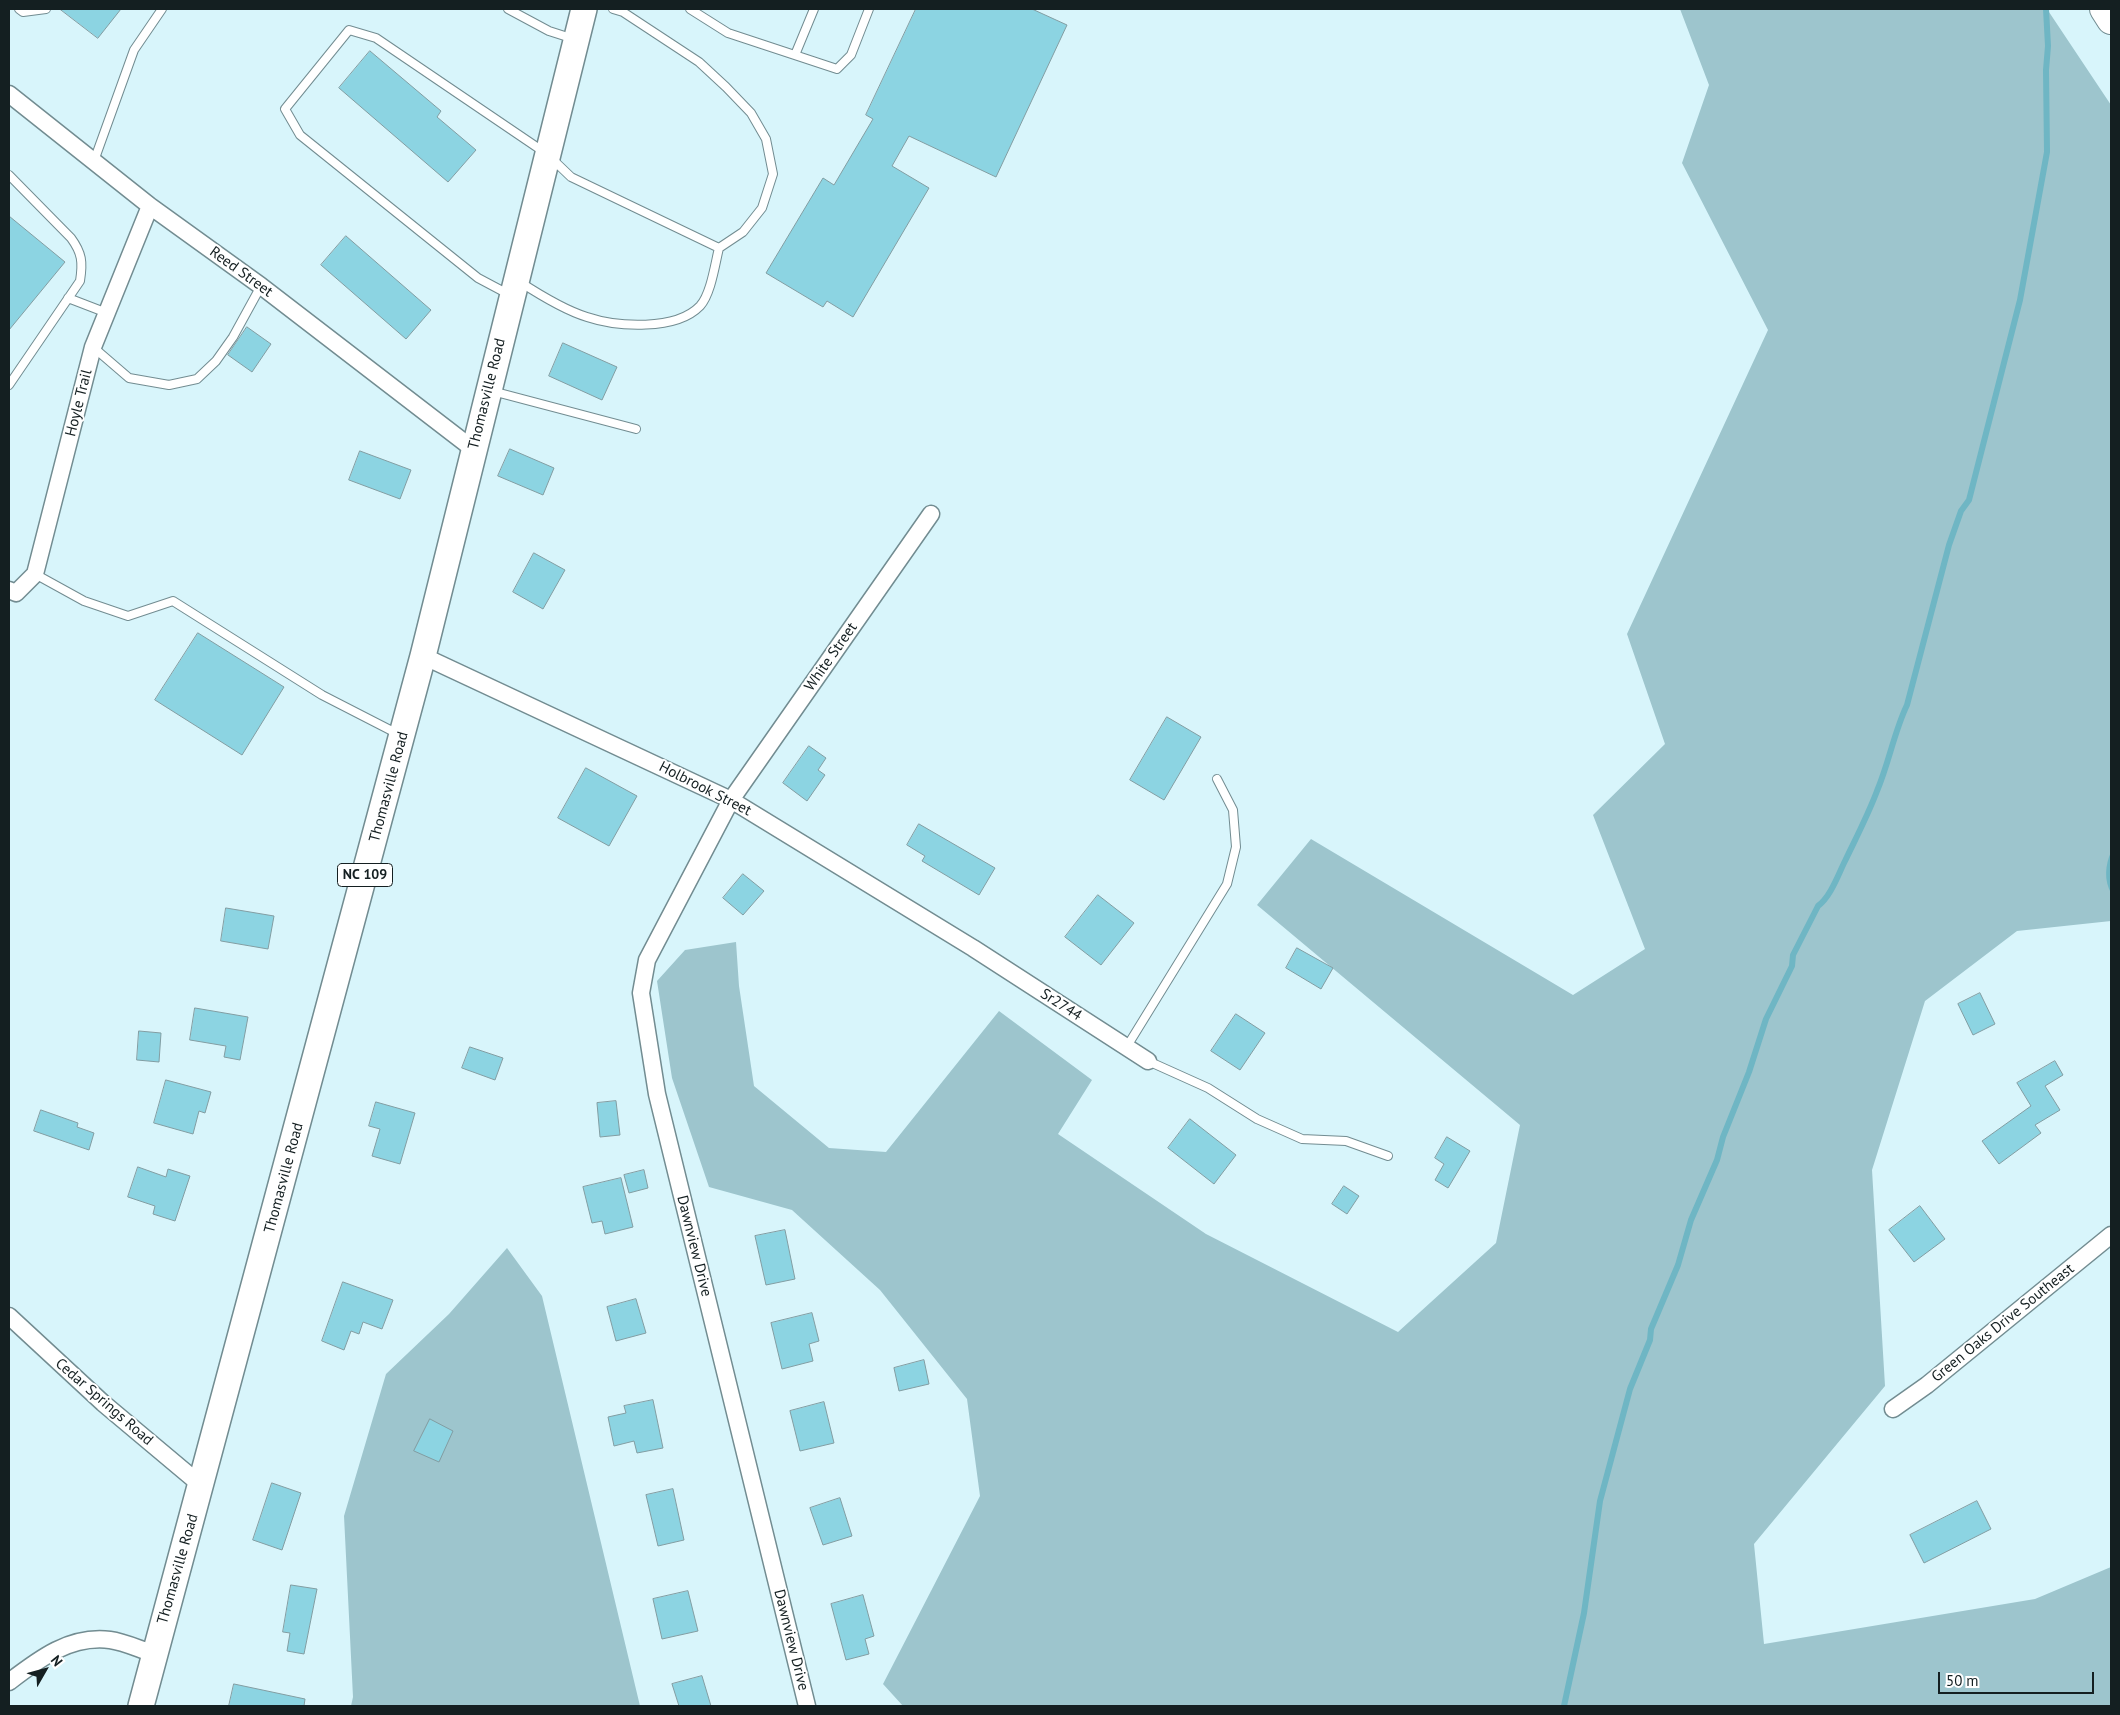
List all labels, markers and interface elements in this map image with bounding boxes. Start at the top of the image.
street label: Reed Street [206,243,276,301]
street label: Thomasville Road [464,337,510,451]
street label: Hoyle Trail [62,368,96,438]
street label: White Street [801,619,861,695]
street label: Thomasville Road [366,730,412,844]
street label: Holbrook Street [656,758,754,820]
road number: NC 109 [338,864,392,886]
street label: Sr2744 [1037,985,1085,1025]
street label: Thomasville Road [261,1121,307,1235]
street label: Dawnview Drive [673,1193,715,1299]
street label: Green Oaks Drive Southeast [1928,1260,2078,1386]
street label: Cedar Springs Road [51,1355,157,1449]
street label: Thomasville Road [154,1512,202,1626]
street label: Dawnview Drive [770,1587,812,1693]
north arrow [20,1645,70,1695]
text: N [47,1652,67,1670]
scale bar [1940,1662,2096,1694]
text: 50 m [1946,1671,1979,1690]

